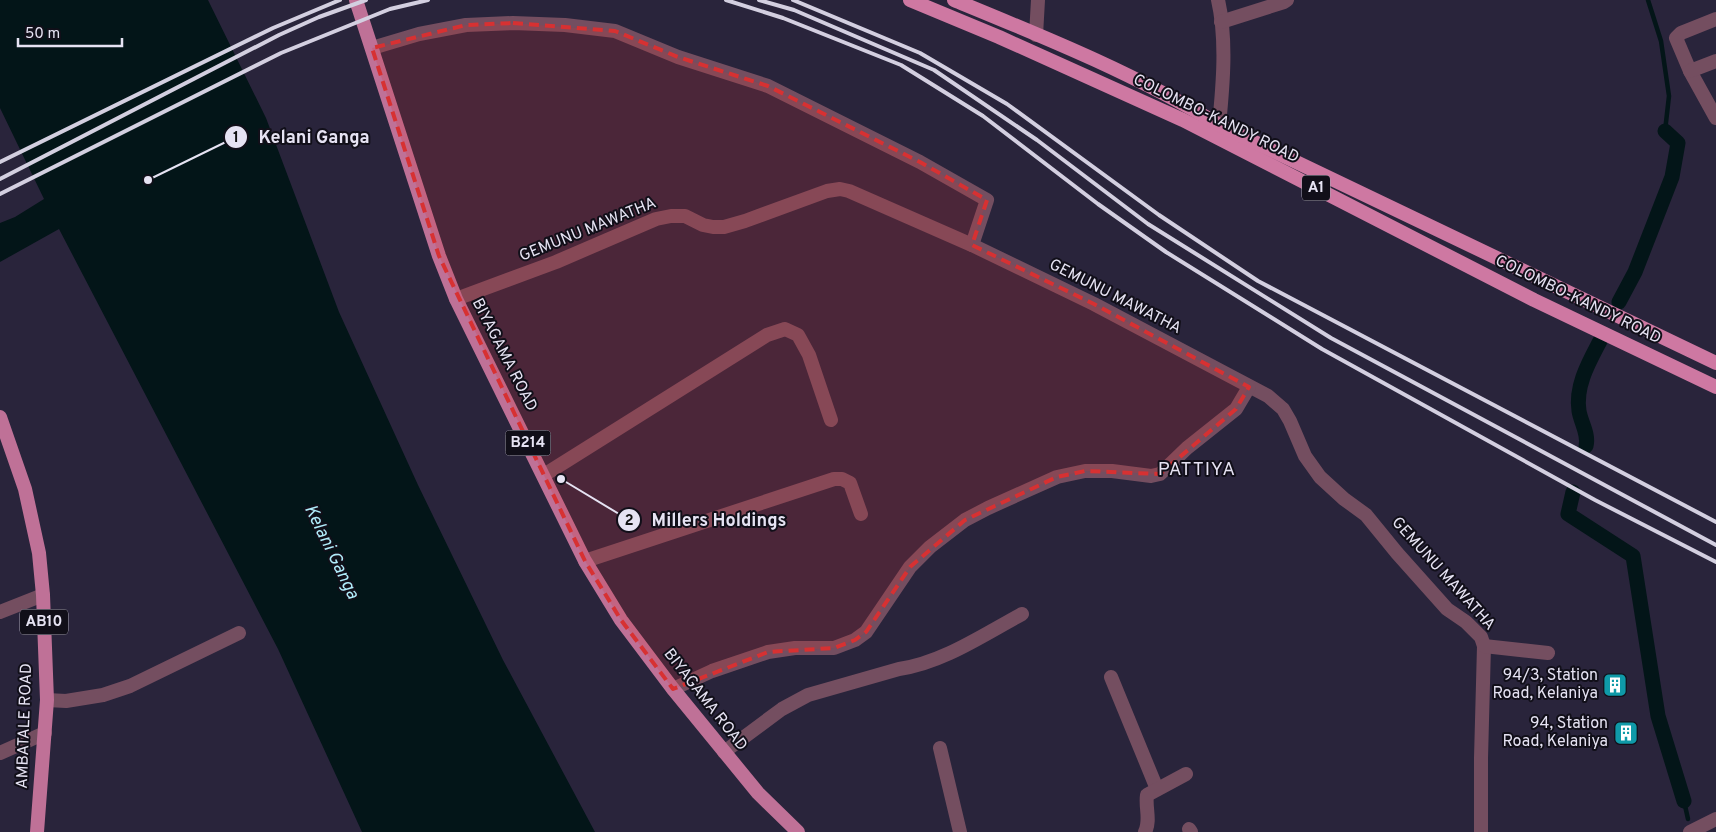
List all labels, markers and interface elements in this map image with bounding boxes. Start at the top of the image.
scale bar [18,15,121,47]
text: 50 m [25,25,60,44]
street label: COLOMBO-KANDY ROAD [1130,70,1302,168]
callout: Kelani Ganga [224,120,380,153]
text: Kelani Ganga [258,127,370,150]
text: 1 [233,129,239,148]
road number: A1 [1302,176,1330,200]
street label: GEMUNU MAWATHA [517,193,660,267]
street label: COLOMBO-KANDY ROAD [1492,251,1664,349]
street label: GEMUNU MAWATHA [1045,255,1185,339]
street label: BIYAGAMA ROAD [467,295,541,415]
road number: B214 [506,430,550,456]
district label: PATTIYA [1158,458,1236,482]
water label: Kelani Ganga [298,501,364,604]
callout: Millers Holdings [616,503,796,536]
text: Millers Holdings [652,510,786,533]
text: 2 [624,512,634,531]
street label: GEMUNU MAWATHA [1387,513,1499,635]
road number: AB10 [20,610,68,634]
street label: BIYAGAMA ROAD [659,645,751,755]
street label: AMBATALE ROAD [13,663,37,789]
place label: 94/3, Station Road, Kelaniya [1492,666,1598,704]
building icon: 94/3, Station Road, Kelaniya [1602,672,1628,698]
place label: 94, Station Road, Kelaniya [1502,714,1608,752]
building icon: 94, Station Road, Kelaniya [1613,720,1639,746]

